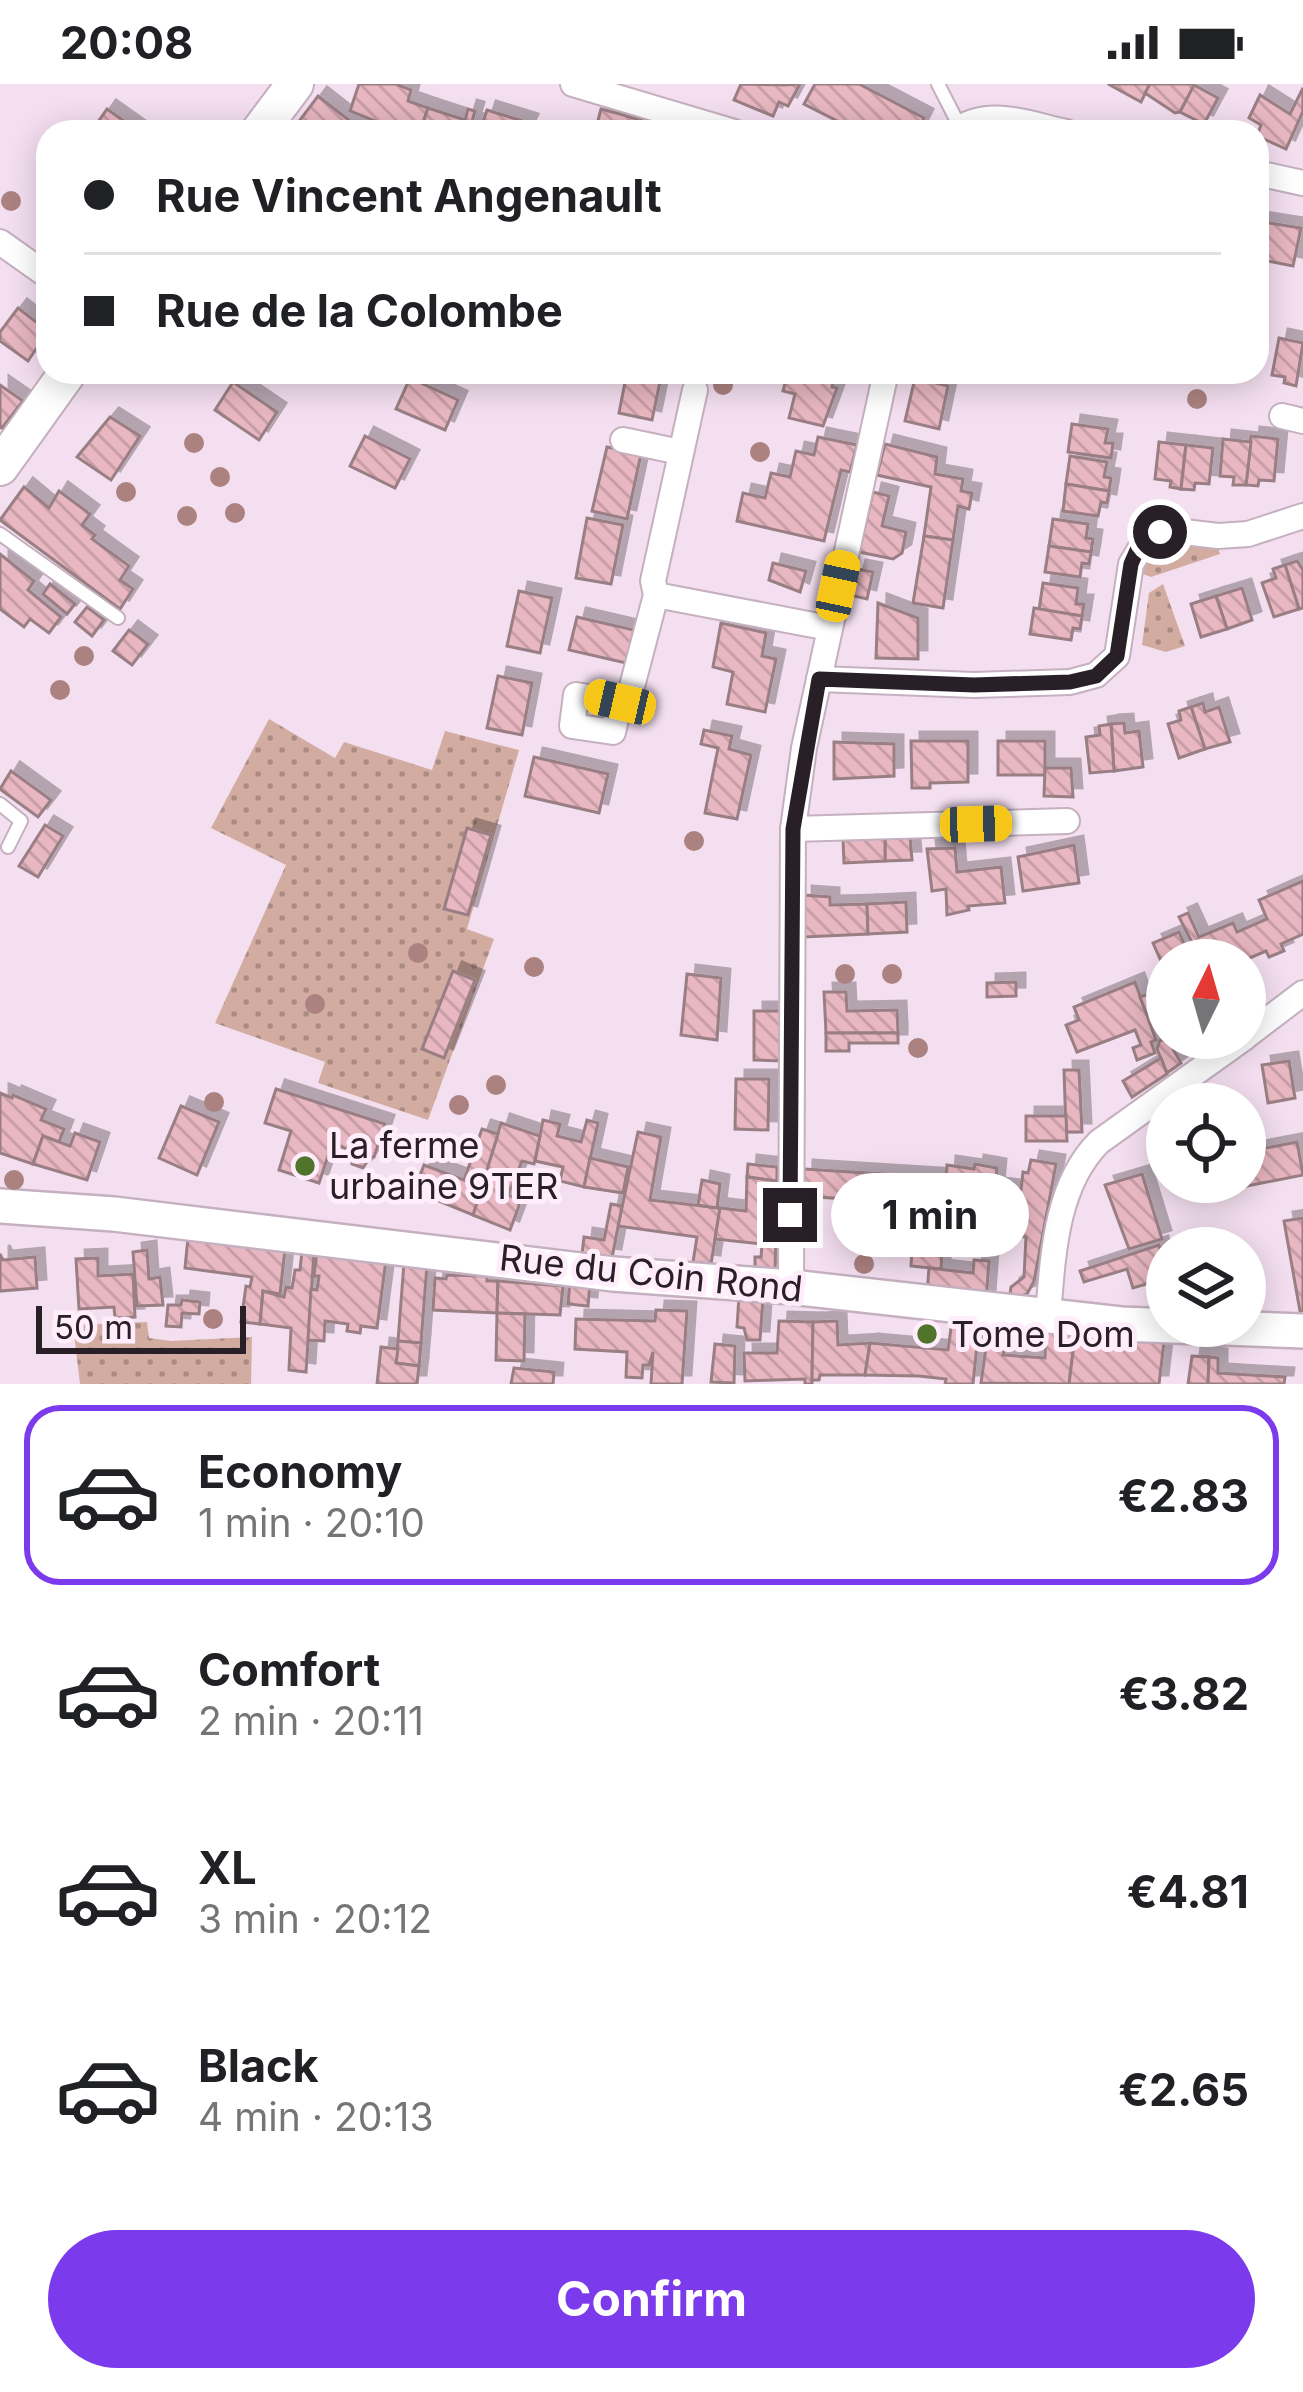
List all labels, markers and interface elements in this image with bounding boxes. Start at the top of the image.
text: 20:08 [60,15,193,70]
text: Rue Vincent Angenault [156,168,662,223]
text: Rue de la Colombe [156,283,563,338]
route start [1133,505,1187,559]
car [813,547,863,625]
car [581,676,659,728]
car [939,805,1013,843]
north arrow [1146,939,1266,1059]
map controls [1146,939,1266,1347]
button: locate [1146,1083,1266,1203]
place label: La ferme urbaine 9TER [329,1123,558,1208]
marker: La ferme urbaine 9TER [292,1153,318,1179]
callout: 1 min [832,1173,1030,1257]
route end [763,1188,817,1242]
text: 1 min [882,1191,978,1238]
button: layers [1146,1227,1266,1347]
street label: Rue du Coin Rond [497,1235,805,1311]
scale bar [36,1300,246,1353]
text: 50 m [54,1307,133,1347]
place label: Tome Dom [951,1312,1135,1356]
marker: Tome Dom [914,1321,940,1347]
icon: car [54,1441,162,1549]
text: Economy [198,1444,402,1499]
text: €2.83 [1118,1468,1249,1523]
text: 1 min · 20:10 [198,1499,425,1546]
icon: car [54,1639,162,1747]
text: Comfort [198,1642,380,1697]
text: €3.82 [1119,1666,1249,1721]
text: 2 min · 20:11 [198,1697,424,1744]
icon: car [54,1837,162,1945]
text: XL [198,1840,257,1895]
text: €4.81 [1127,1864,1249,1919]
text: 3 min · 20:12 [198,1895,432,1942]
icon: car [54,2035,162,2143]
text: Black [198,2038,319,2093]
text: €2.65 [1118,2062,1249,2117]
text: 4 min · 20:13 [198,2093,434,2140]
button: Confirm [48,2230,1255,2368]

